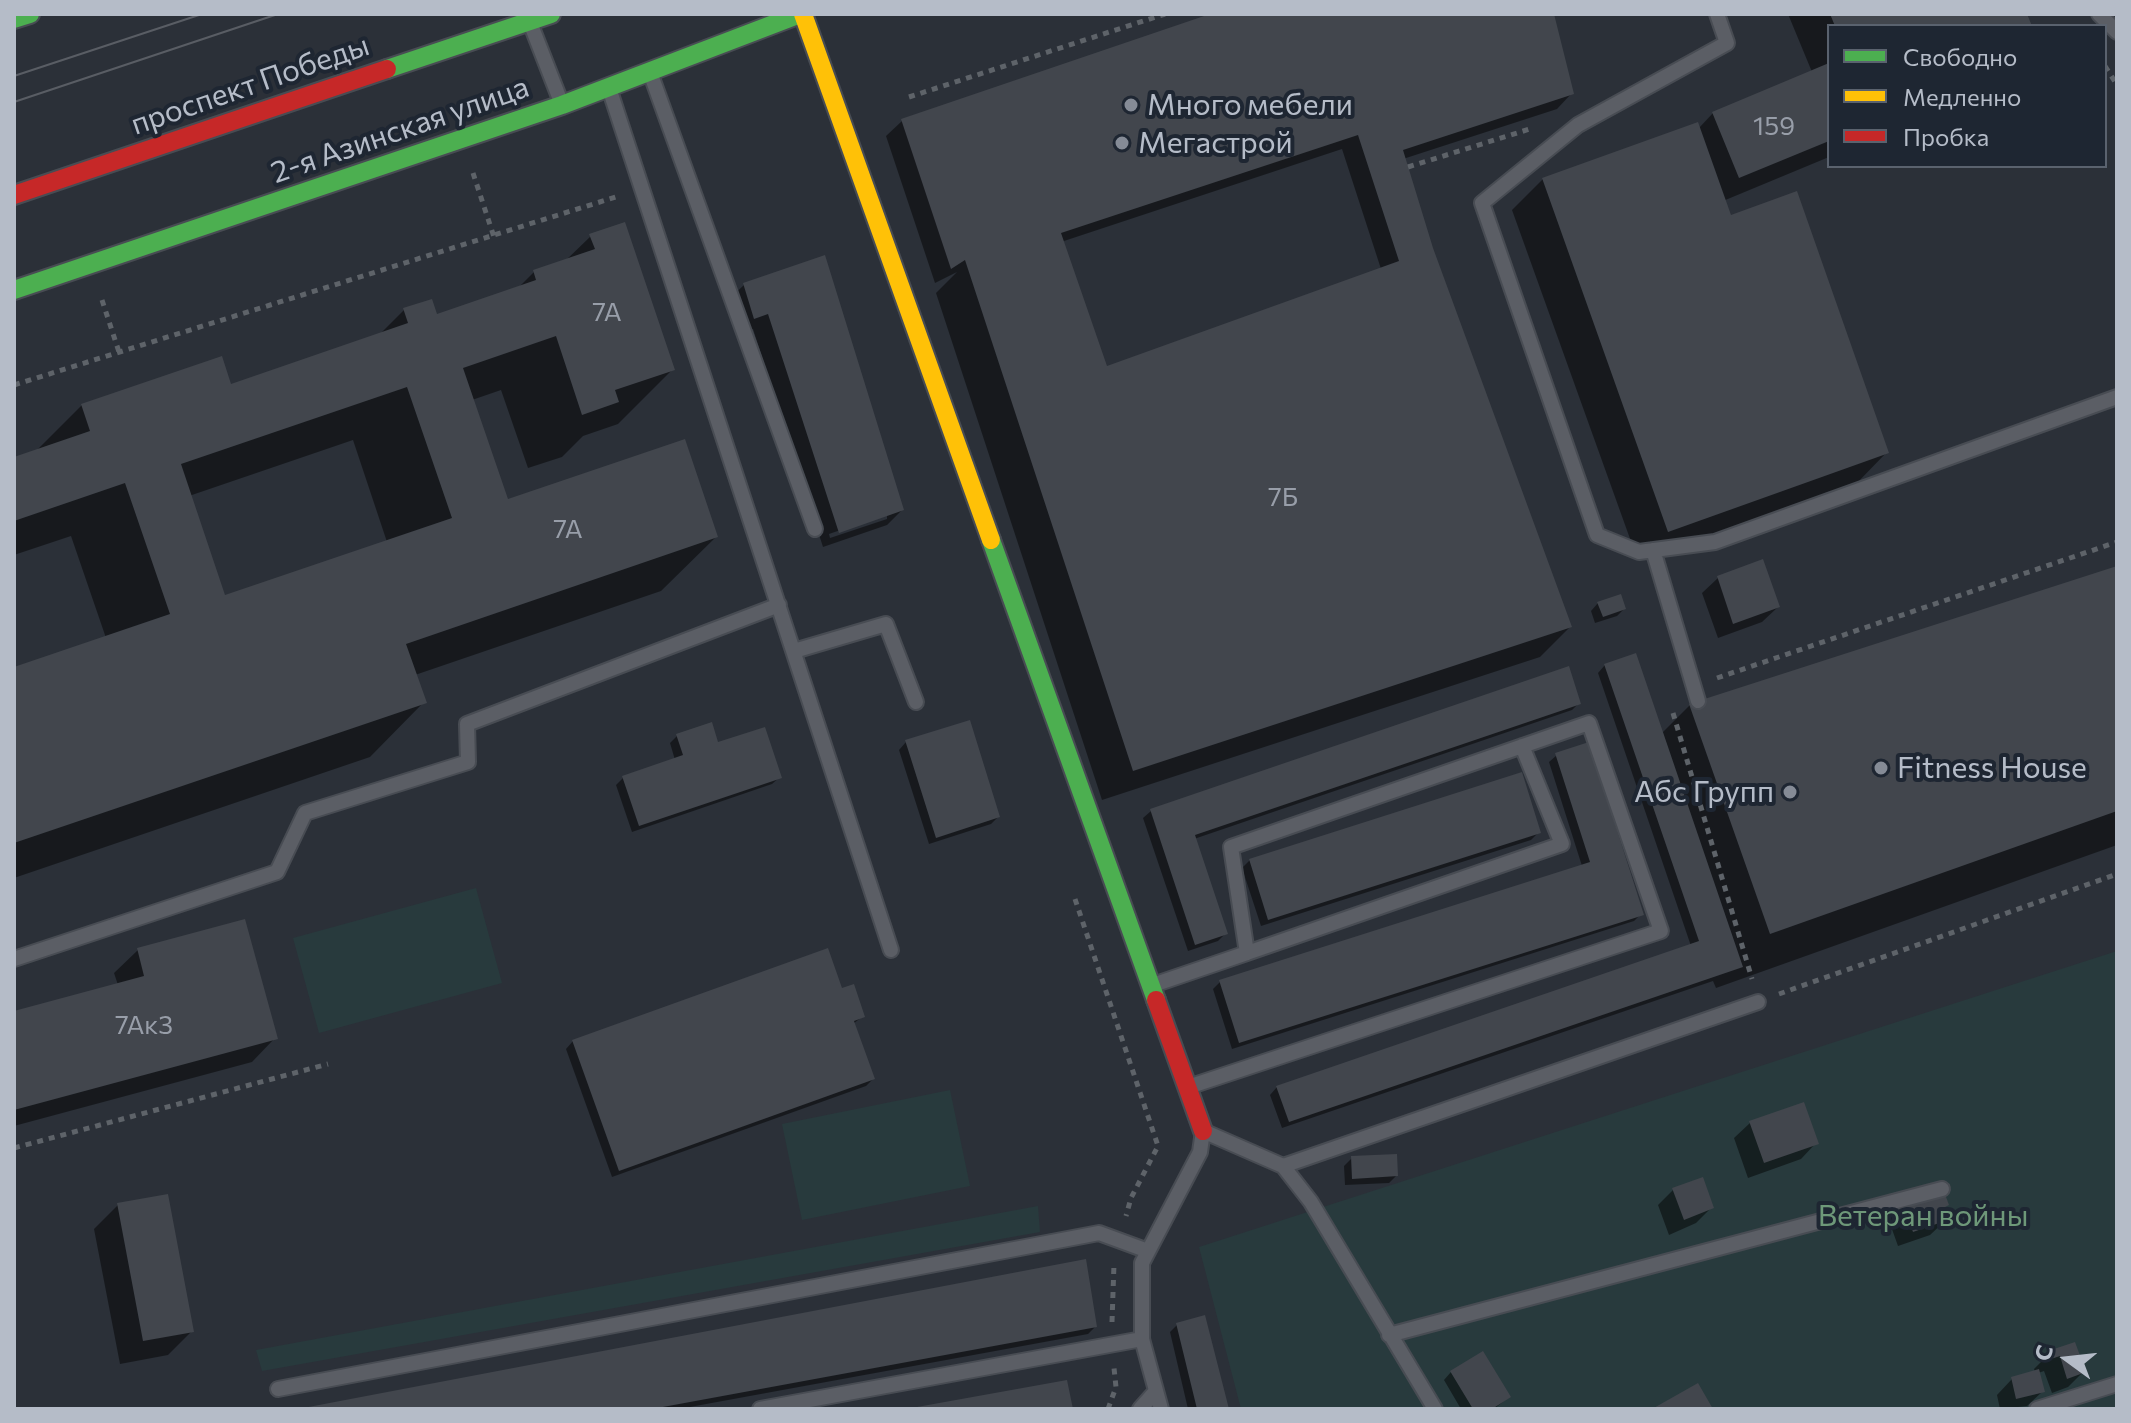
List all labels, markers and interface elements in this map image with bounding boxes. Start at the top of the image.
legend [1827,24,2107,168]
street label: проспект Победы [126,27,374,143]
text: Свободно [1903,42,2017,71]
street label: 2-я Азинская улица [266,69,534,191]
text: Медленно [1903,82,2021,111]
place label: Много мебели [1147,87,1353,123]
marker: Много мебели [1122,96,1140,114]
house number: 159 [1753,110,1795,142]
text: Пробка [1903,122,1989,151]
place label: Мегастрой [1138,125,1293,161]
marker: Мегастрой [1113,134,1131,152]
house number: 7А [592,296,622,328]
house number: 7Б [1268,481,1298,513]
house number: 7А [553,513,583,545]
place label: Fitness House [1897,750,2087,786]
marker: Fitness House [1872,759,1890,777]
place label: Абс Групп [1634,774,1774,810]
marker: Абс Групп [1781,783,1799,801]
house number: 7Ак3 [115,1009,173,1041]
park label: Ветеран войны [1818,1198,2028,1234]
north arrow [2027,1319,2107,1399]
text: С [2028,1342,2058,1363]

